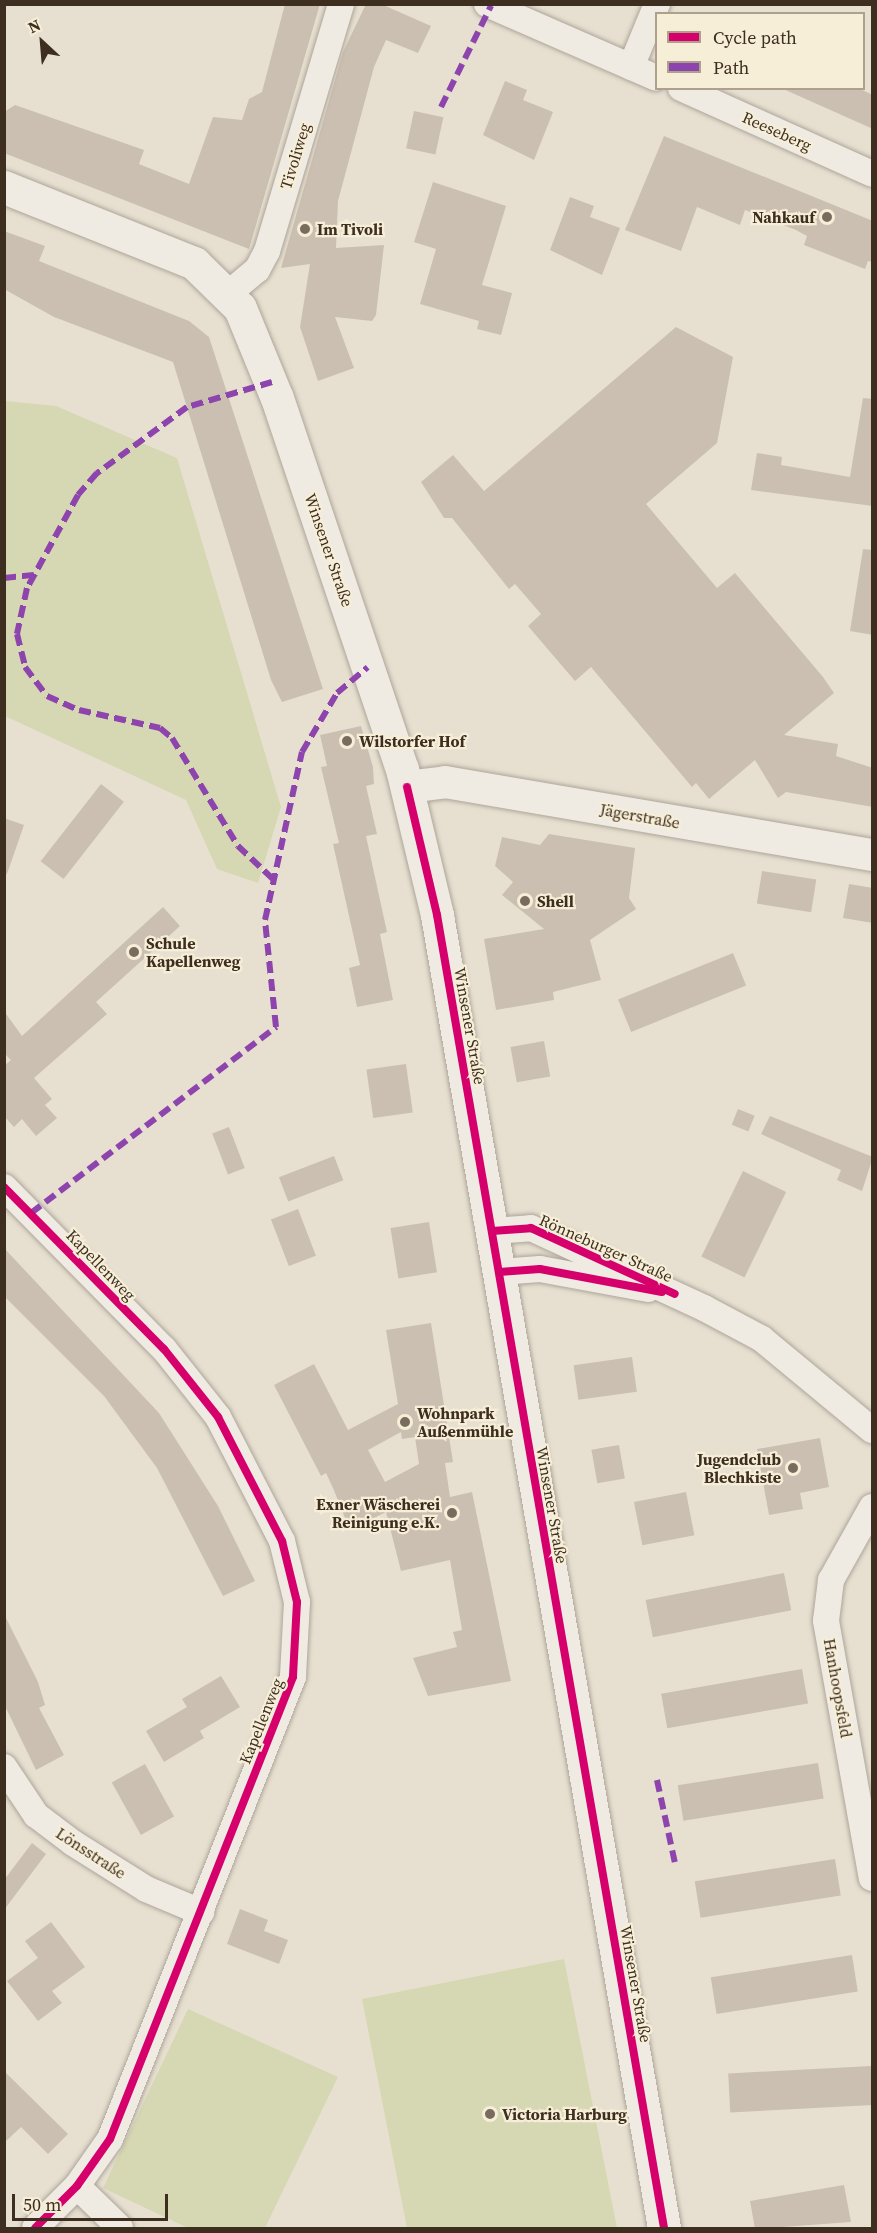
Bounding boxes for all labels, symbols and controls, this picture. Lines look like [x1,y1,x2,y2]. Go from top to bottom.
north arrow [12,12,72,72]
legend [655,12,865,90]
text: N [24,13,44,38]
text: Cycle path [713,25,797,50]
text: Path [713,55,749,80]
street label: Reeseberg [739,107,815,155]
street label: Tivoliweg [276,121,314,191]
place label: Nahkauf [752,207,815,227]
marker: Nahkauf [820,210,834,224]
place label: Im Tivoli [317,219,383,239]
marker: Im Tivoli [298,222,312,236]
street label: Winsener Straße [301,491,357,609]
place label: Wilstorfer Hof [359,731,465,751]
marker: Wilstorfer Hof [340,734,354,748]
street label: Jägerstraße [598,800,682,832]
place label: Shell [537,891,574,911]
marker: Shell [518,894,532,908]
place label: Schule Kapellenweg [146,933,240,971]
marker: Schule Kapellenweg [127,945,141,959]
street label: Winsener Straße [450,966,490,1086]
street label: Rönneburger Straße [536,1210,676,1286]
street label: Kapellenweg [63,1226,139,1304]
place label: Wohnpark Außenmühle [417,1403,513,1441]
marker: Wohnpark Außenmühle [398,1415,412,1429]
street label: Winsener Straße [532,1445,572,1565]
place label: Jugendclub Blechkiste [697,1449,781,1487]
marker: Jugendclub Blechkiste [786,1461,800,1475]
place label: Exner Wäscherei Reinigung e.K. [316,1494,440,1532]
marker: Exner Wäscherei Reinigung e.K. [445,1506,459,1520]
street label: Hanhoopsfeld [820,1637,856,1739]
street label: Kapellenweg [235,1675,287,1767]
street label: Lönsstraße [52,1823,130,1883]
street label: Winsener Straße [616,1924,656,2044]
place label: Victoria Harburg [502,2104,627,2124]
marker: Victoria Harburg [483,2107,497,2121]
scale bar [15,2182,171,2220]
text: 50 m [23,2192,61,2217]

